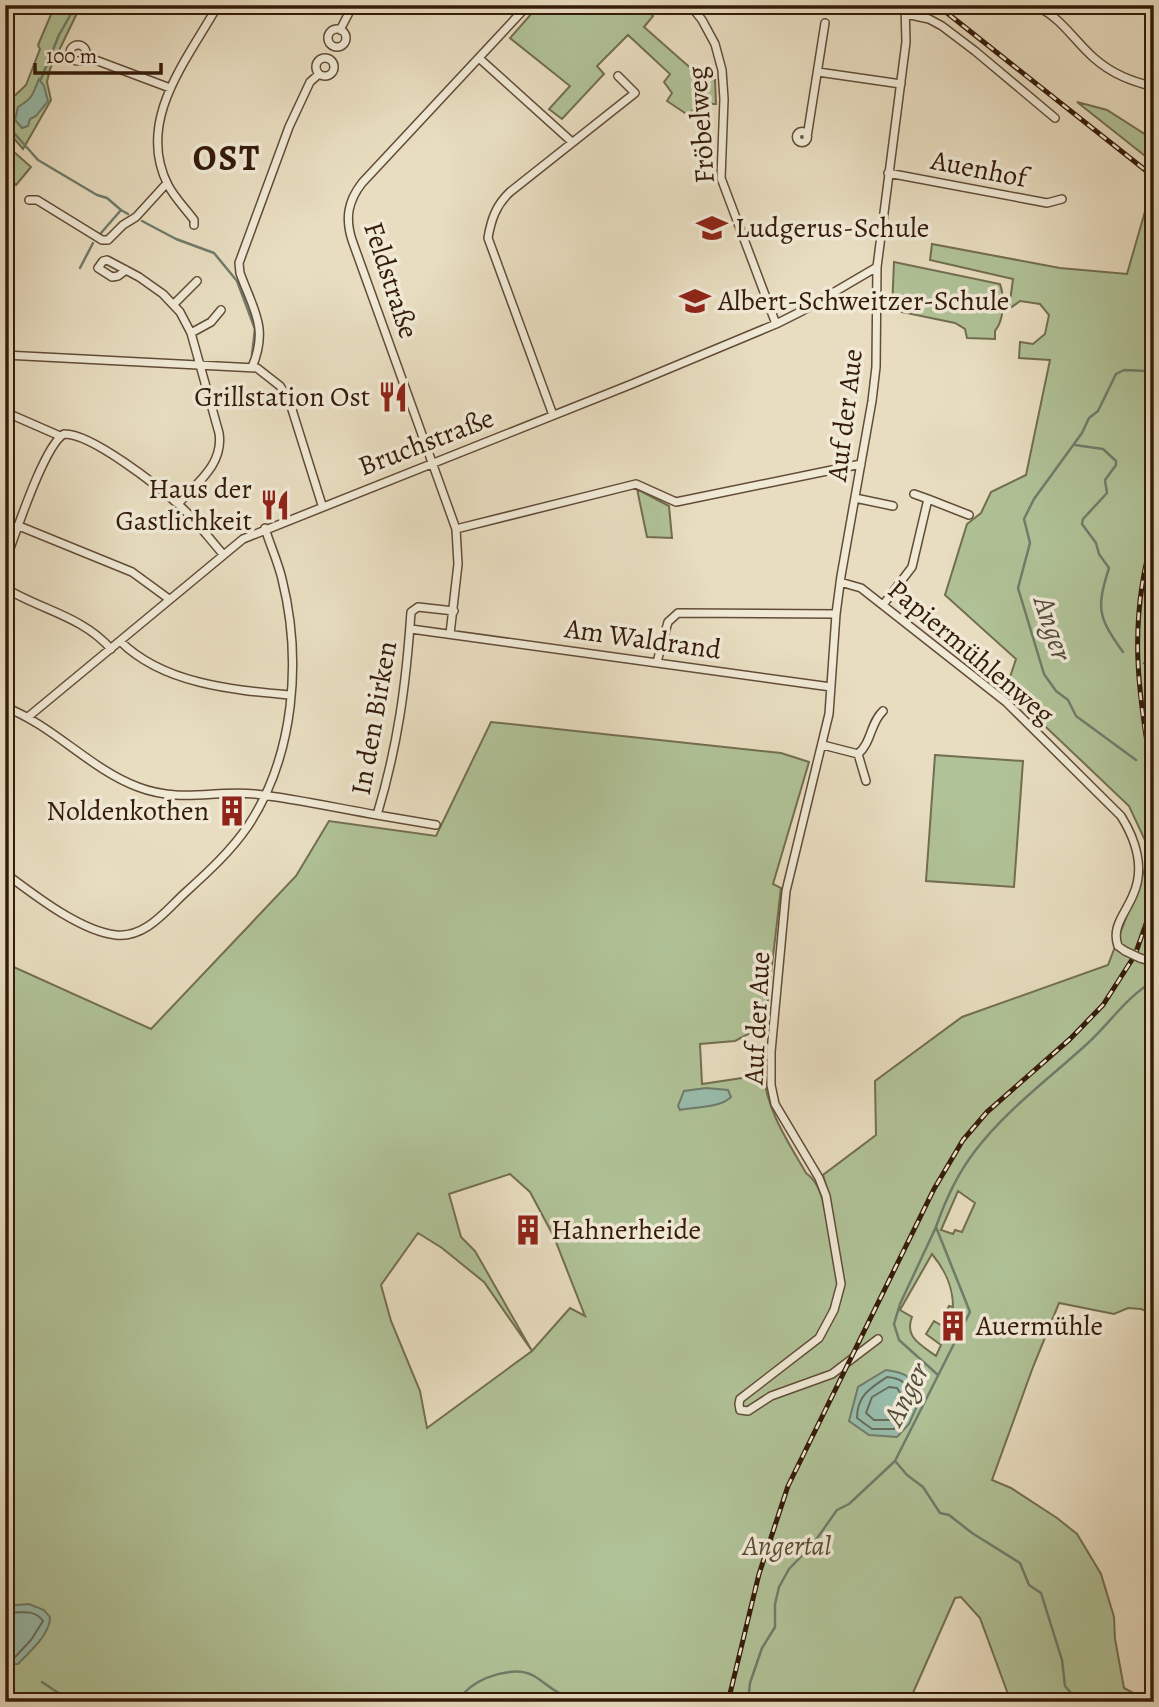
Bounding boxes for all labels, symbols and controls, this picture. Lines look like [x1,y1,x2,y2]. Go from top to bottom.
scale bar [35,32,161,76]
text: 100 m [46,42,97,70]
street label: Fröbelweg [678,65,724,185]
district label: OST [193,134,261,182]
street label: Auenhof [927,141,1034,198]
place label: Ludgerus-Schule [735,209,929,247]
school or university icon: Ludgerus-Schule [695,211,729,245]
street label: Feldstraße [354,217,428,343]
place label: Albert-Schweitzer-Schule [717,282,1009,320]
school or university icon: Albert-Schweitzer-Schule [678,284,712,318]
street label: Auf der Aue [818,347,872,484]
place label: Grillstation Ost [194,378,370,416]
restaurant icon: Grillstation Ost [376,380,410,414]
street label: Bruchstraße [353,399,499,485]
place label: Haus der Gastlichkeit [115,470,252,540]
restaurant icon: Haus der Gastlichkeit [258,488,292,522]
street label: Papiermühlenweg [879,571,1063,733]
water label: Anger [1023,589,1083,667]
street label: Am Waldrand [561,609,724,669]
street label: In den Birken [342,638,406,798]
place label: Noldenkothen [46,792,209,830]
building icon: Noldenkothen [215,794,249,828]
street label: Auf der Aue [734,951,779,1086]
place label: Hahnerheide [551,1211,701,1249]
building icon: Hahnerheide [511,1213,545,1247]
place label: Auermühle [975,1307,1103,1345]
building icon: Auermühle [936,1309,970,1343]
water label: Anger [872,1354,939,1434]
park label: Angertal [741,1527,831,1565]

